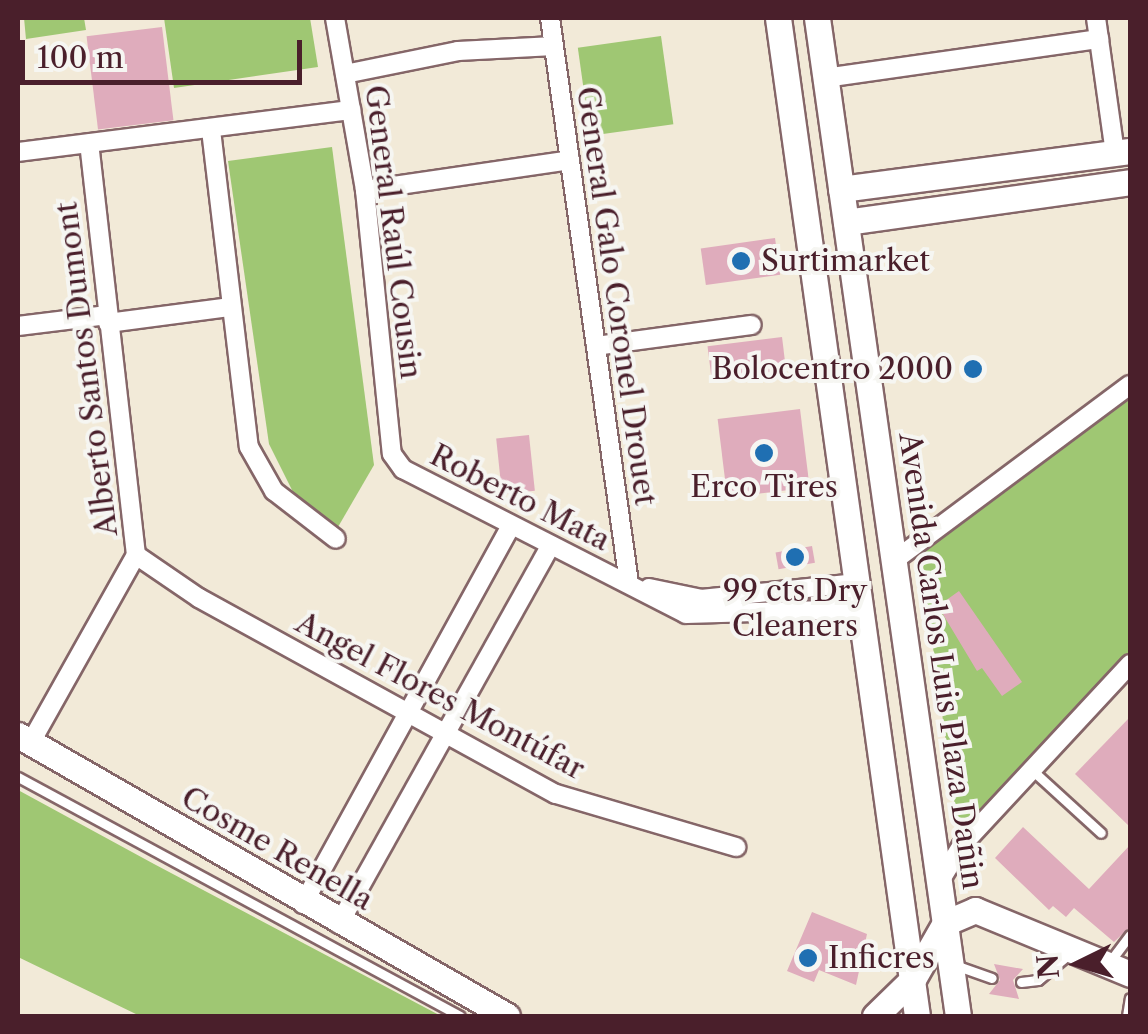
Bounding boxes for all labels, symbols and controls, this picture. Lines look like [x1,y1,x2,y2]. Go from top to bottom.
scale bar [25,20,308,82]
text: 100 m [37,39,124,76]
street label: General Raúl Cousin [357,83,429,381]
street label: General Galo Coronel Drouet [569,84,663,508]
street label: Alberto Santos Dumont [49,200,125,538]
place label: Surtimarket [761,243,930,279]
marker: Surtimarket [730,250,752,272]
place label: Bolocentro 2000 [711,351,953,387]
marker: Bolocentro 2000 [962,358,984,380]
street label: Avenida Carlos Luis Plaza Dañin [891,430,991,892]
street label: Roberto Mata [424,437,616,559]
marker: Erco Tires [753,442,775,464]
place label: Erco Tires [690,469,838,505]
marker: 99 cts Dry Cleaners [784,546,806,568]
place label: 99 cts Dry Cleaners [723,573,867,644]
street label: Angel Flores Montúfar [289,605,591,787]
street label: Cosme Renella [175,780,379,918]
north arrow [1028,914,1128,1014]
place label: Inficres [828,940,935,976]
marker: Inficres [797,947,819,969]
text: N [1030,953,1066,980]

